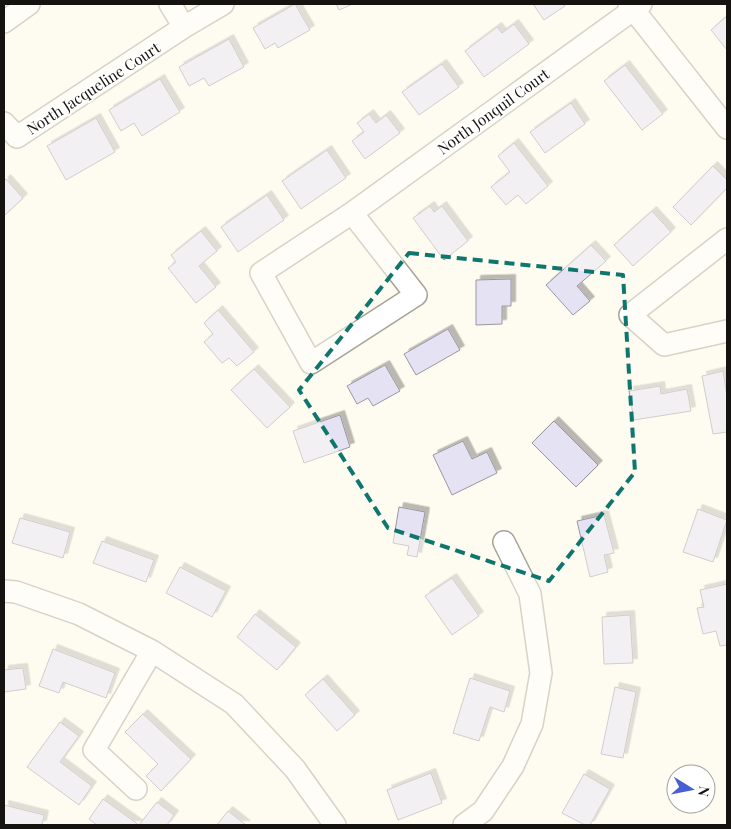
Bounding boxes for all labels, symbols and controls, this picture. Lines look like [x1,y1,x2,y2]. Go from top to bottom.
street label: North Jacqueline Court [22,37,164,139]
street label: North Jonquil Court [433,63,554,158]
north arrow [666,764,716,814]
text: N [694,785,715,798]

